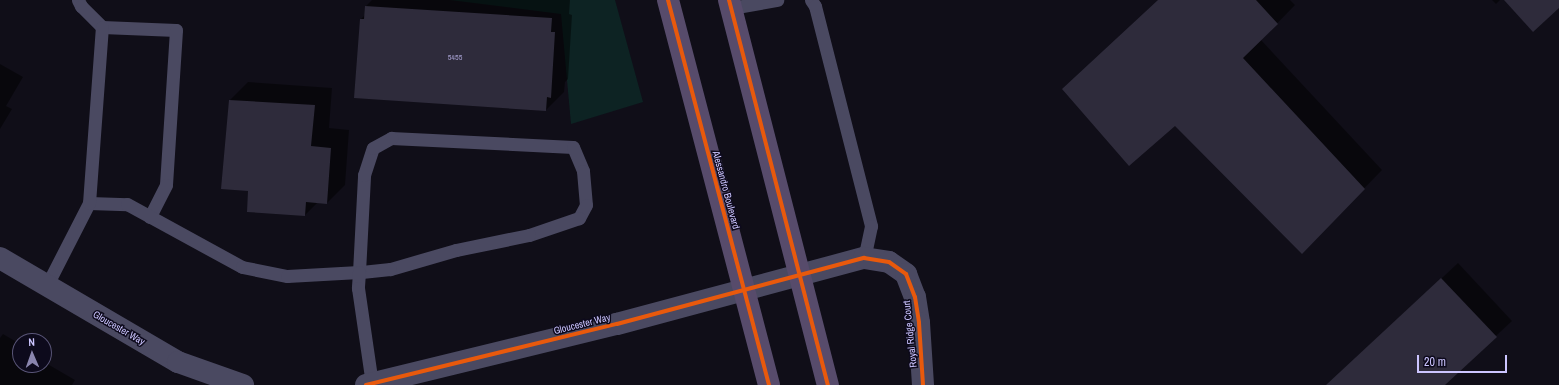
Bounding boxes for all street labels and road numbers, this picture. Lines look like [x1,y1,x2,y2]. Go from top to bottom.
street label: Alessandro Boulevard [710,150,742,230]
street label: Royal Ridge Court [901,300,919,368]
street label: Gloucester Way [91,308,147,348]
street label: Gloucester Way [552,311,612,337]

